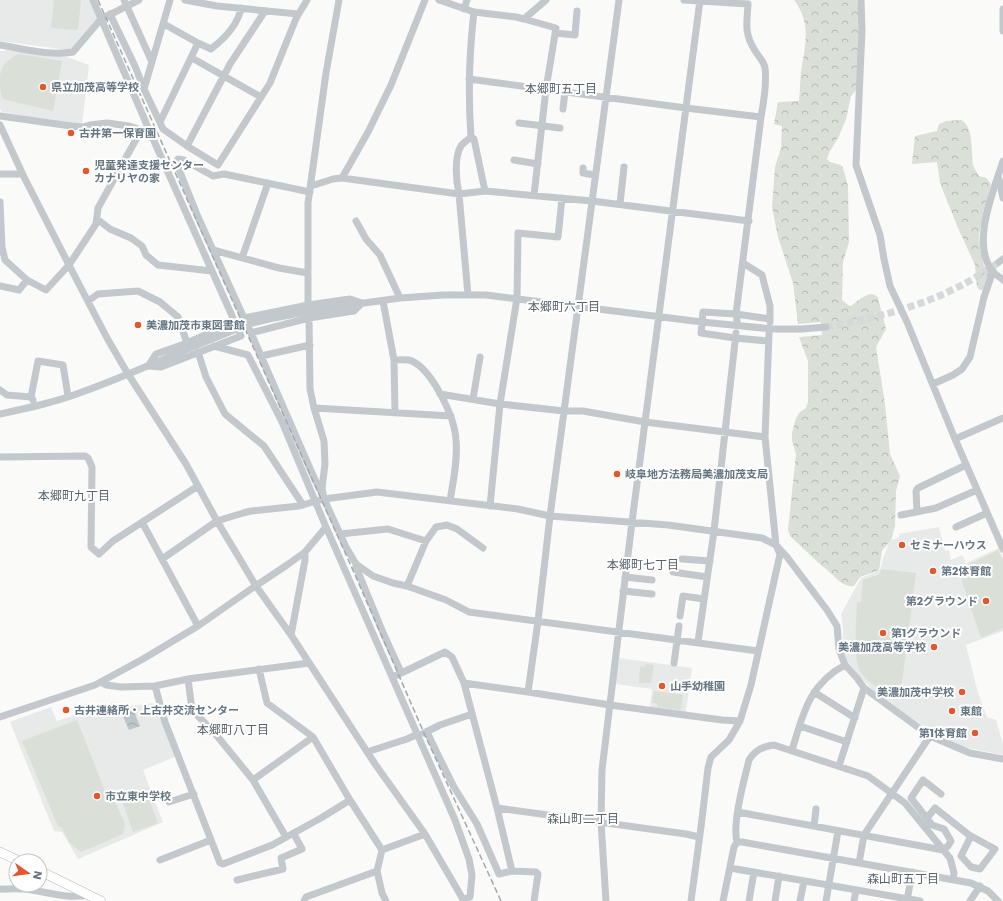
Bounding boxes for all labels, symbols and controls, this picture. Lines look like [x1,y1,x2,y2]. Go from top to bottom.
place label: 県立加茂高等学校 [51,79,139,95]
district label: 本郷町五丁目 [525,80,597,97]
marker: 県立加茂高等学校 [38,82,48,92]
place label: 古井第一保育園 [79,125,156,141]
marker: 古井第一保育園 [66,128,76,138]
place label: 児童発達支援センター カナリヤの家 [94,157,204,186]
marker: 児童発達支援センター カナリヤの家 [81,166,91,176]
district label: 本郷町六丁目 [528,298,600,315]
place label: 美濃加茂市東図書館 [146,317,245,333]
marker: 美濃加茂市東図書館 [133,320,143,330]
place label: 岐阜地方法務局美濃加茂支局 [625,466,768,482]
marker: 岐阜地方法務局美濃加茂支局 [612,469,622,479]
district label: 本郷町九丁目 [38,487,110,504]
place label: セミナーハウス [910,537,987,553]
marker: セミナーハウス [897,540,907,550]
district label: 本郷町七丁目 [607,556,679,573]
place label: 第2体育館 [941,563,991,579]
marker: 第2体育館 [928,566,938,576]
place label: 第2グラウンド [906,593,978,609]
marker: 第2グラウンド [981,596,991,606]
place label: 第1グラウンド [891,625,961,641]
marker: 第1グラウンド [878,628,888,638]
place label: 美濃加茂高等学校 [838,639,926,655]
marker: 美濃加茂高等学校 [929,642,939,652]
place label: 山手幼稚園 [670,678,725,694]
marker: 山手幼稚園 [657,681,667,691]
place label: 美濃加茂中学校 [877,684,954,700]
marker: 美濃加茂中学校 [957,687,967,697]
place label: 古井連絡所・上古井交流センター [74,702,239,718]
place label: 東館 [960,703,982,719]
marker: 古井連絡所・上古井交流センター [61,705,71,715]
marker: 東館 [947,706,957,716]
district label: 本郷町八丁目 [197,721,269,738]
place label: 第1体育館 [919,725,967,741]
marker: 第1体育館 [970,728,980,738]
place label: 市立東中学校 [105,788,171,804]
marker: 市立東中学校 [92,791,102,801]
district label: 森山町二丁目 [547,810,619,827]
north arrow [8,853,48,893]
text: N [29,869,46,881]
district label: 森山町五丁目 [867,870,939,887]

